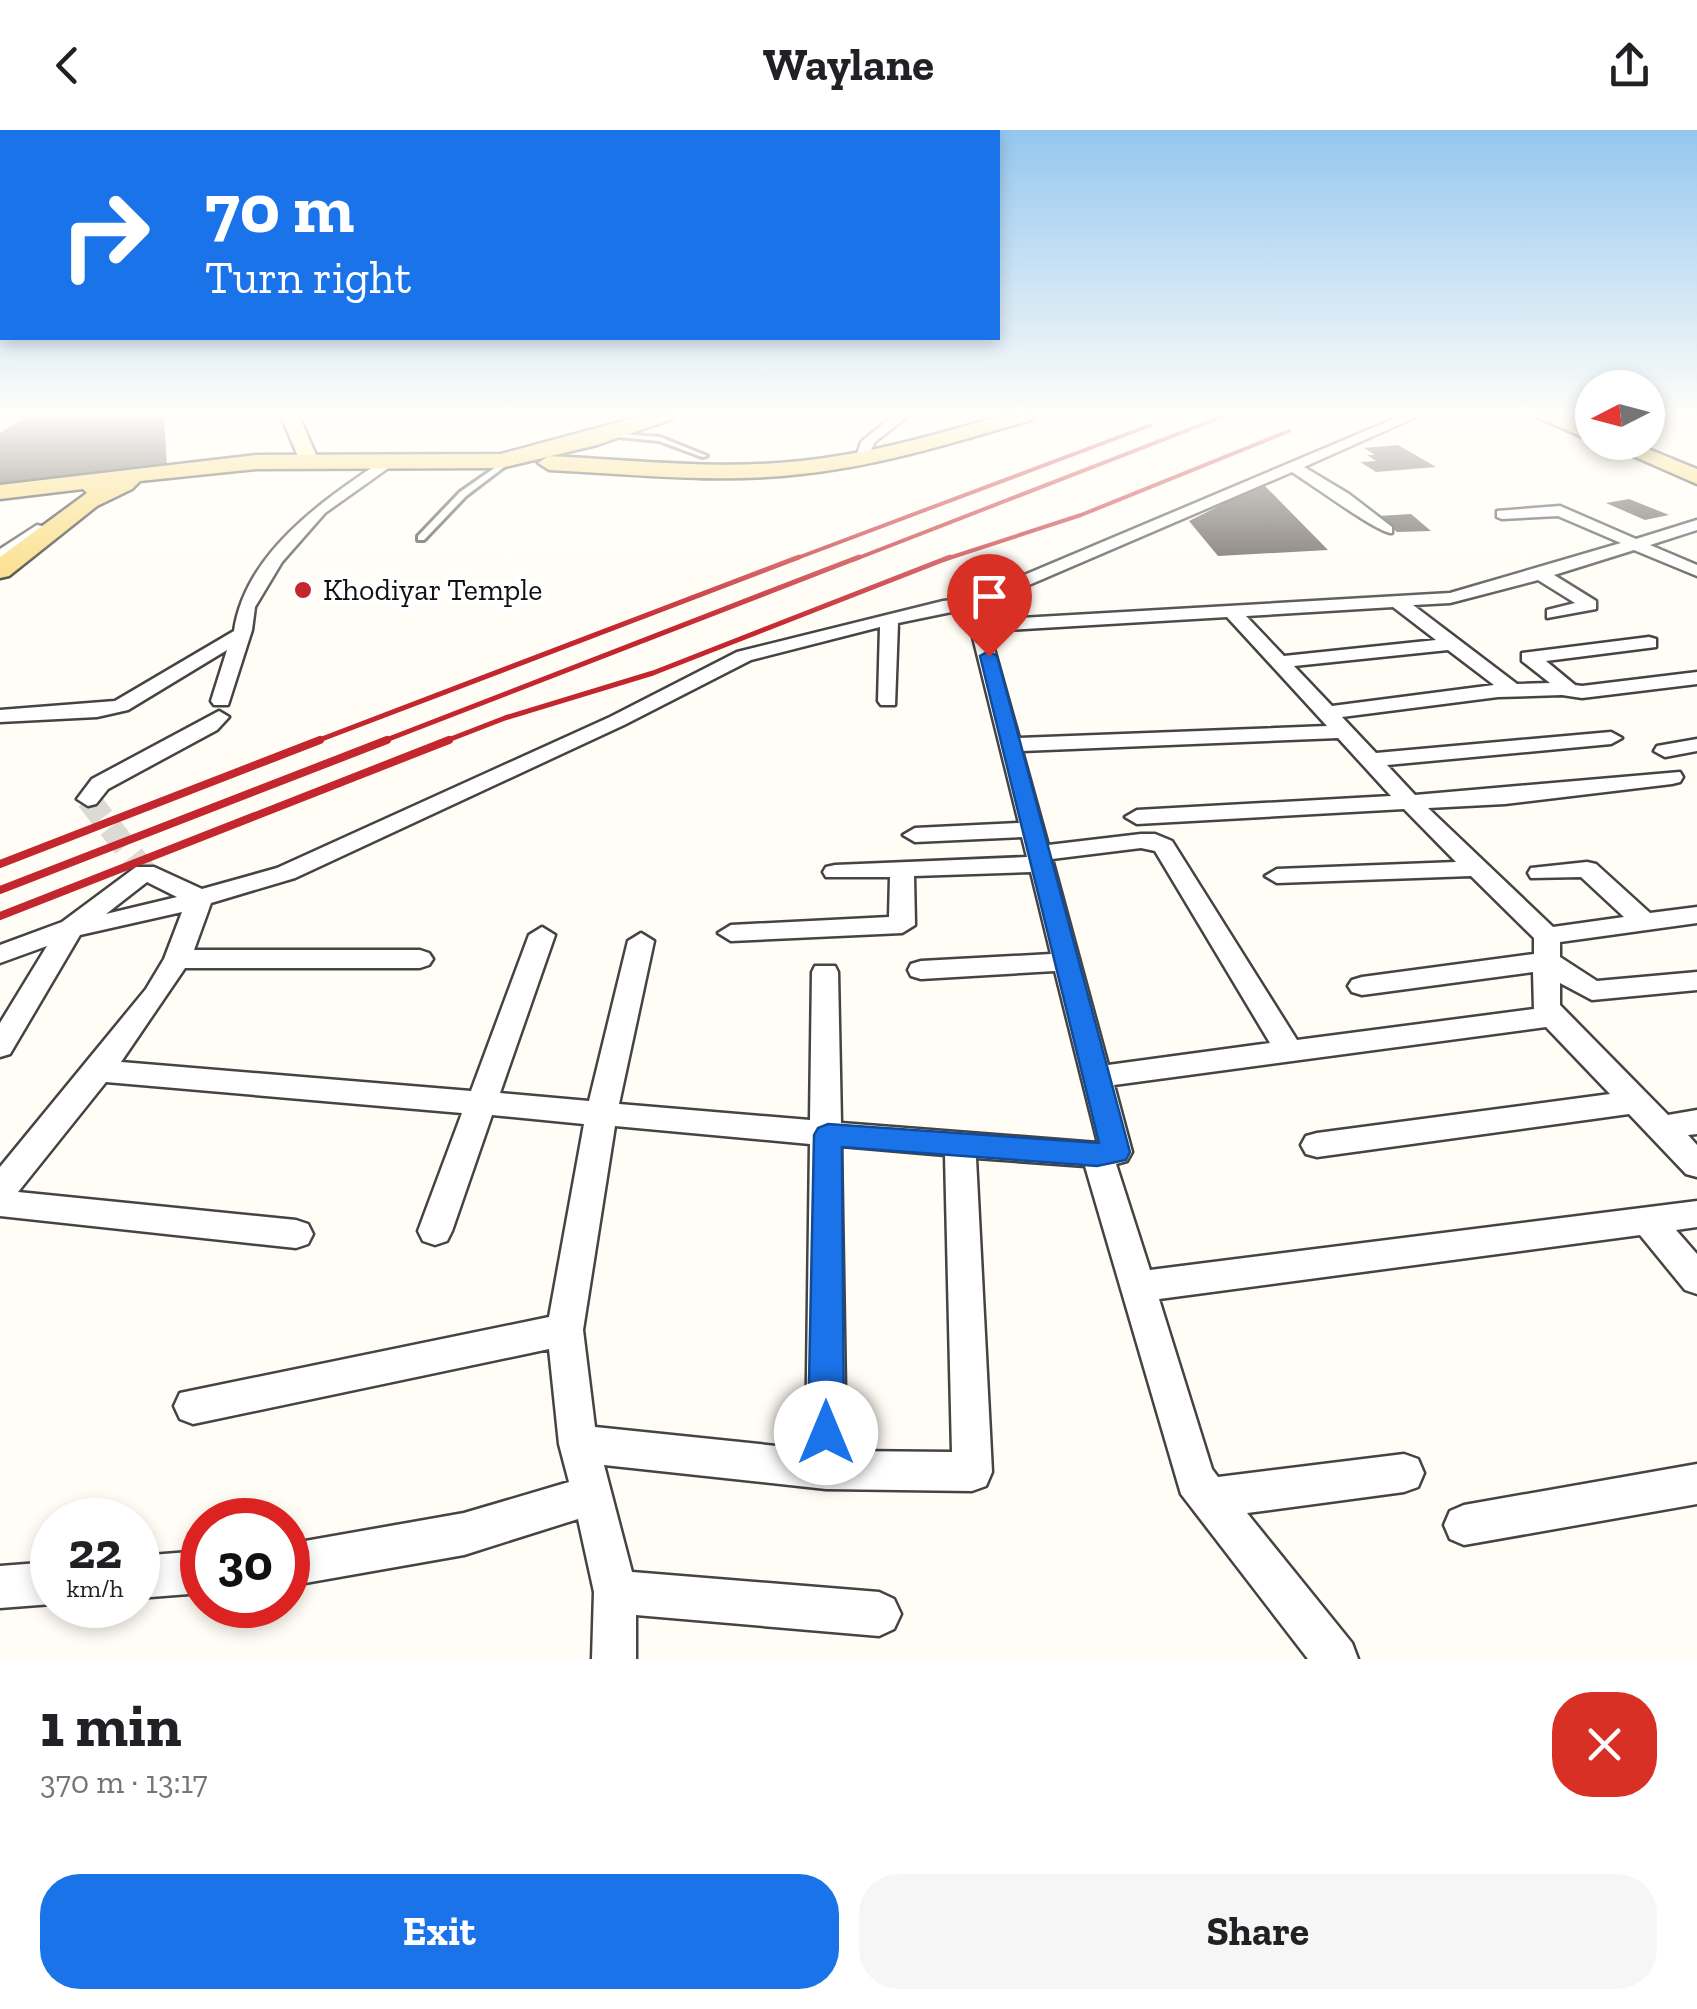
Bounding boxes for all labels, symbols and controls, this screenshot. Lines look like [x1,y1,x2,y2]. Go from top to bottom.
icon: back [40,38,95,93]
text: Waylane [763,38,934,92]
icon: share [1602,38,1657,93]
text: 70 m [205,166,354,250]
icon: right [40,170,170,300]
text: Turn right [205,251,411,305]
north arrow [1575,370,1665,460]
map controls [1575,370,1665,460]
pin [947,554,1032,657]
icon: arrive [962,569,1017,624]
place label: Khodiyar Temple [323,572,542,608]
marker: Khodiyar Temple [292,579,314,601]
position arrow [774,1381,878,1485]
speed limit sign: 30 [180,1498,310,1628]
text: 22 [68,1521,122,1581]
text: km/h [66,1573,124,1603]
text: 1 min [40,1689,182,1761]
button: close [1552,1692,1657,1797]
text: 370 m · 13:17 [40,1763,208,1801]
button: Exit [40,1874,839,1989]
button: Share [859,1874,1657,1989]

